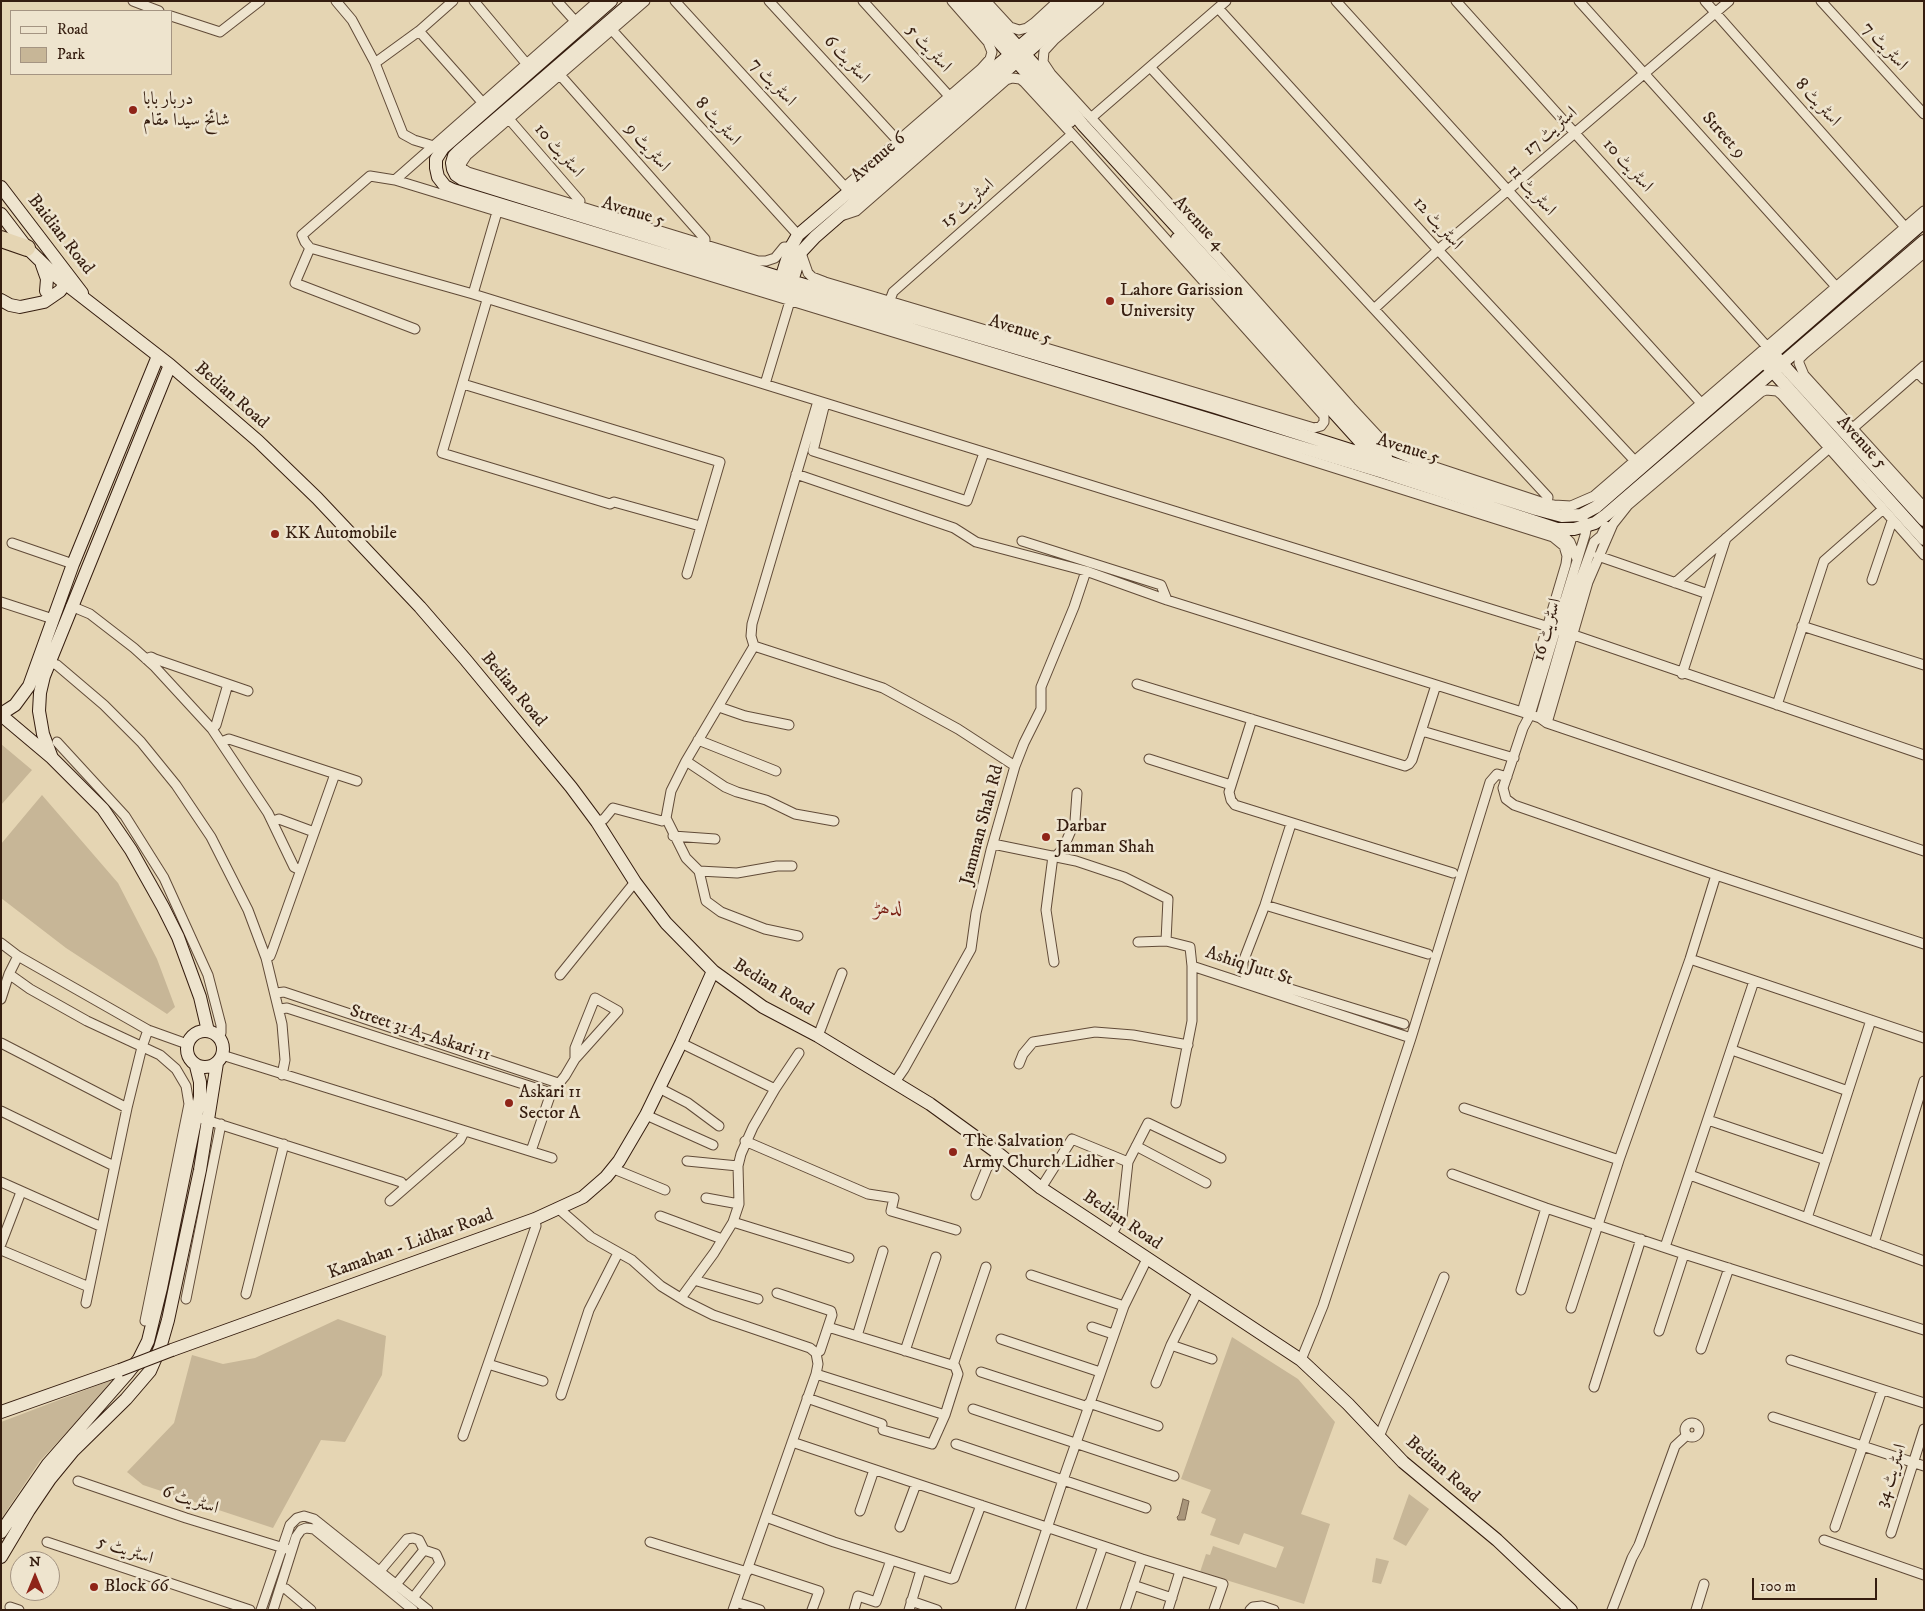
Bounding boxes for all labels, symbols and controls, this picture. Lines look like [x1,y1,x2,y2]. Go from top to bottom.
legend [10,10,172,75]
street label: اسٹریٹ 7 [1857,18,1911,76]
text: Road [57,20,88,39]
street label: اسٹریٹ 5 [901,20,955,78]
street label: اسٹریٹ 6 [818,31,874,89]
text: Park [57,45,85,64]
street label: اسٹریٹ 7 [744,54,800,112]
street label: اسٹریٹ 8 [1790,74,1844,132]
place label: دربار بابا شائخ سیدا مقام [143,89,230,132]
street label: اسٹریٹ 8 [690,93,744,151]
street label: اسٹریٹ 17 [1520,103,1582,161]
marker: دربار بابا شائخ سیدا مقام [127,104,139,116]
street label: Street 9 [1696,108,1750,164]
street label: اسٹریٹ 10 [529,119,587,183]
street label: اسٹریٹ 9 [620,119,674,177]
street label: Avenue 6 [847,128,911,188]
street label: اسٹریٹ 10 [1597,135,1657,197]
street label: اسٹریٹ 11 [1502,161,1560,221]
street label: اسٹریٹ 15 [937,175,999,233]
street label: Baidian Road [22,191,98,279]
street label: Avenue 4 [1168,192,1228,256]
street label: Avenue 5 [599,193,667,233]
street label: اسٹریٹ 12 [1408,193,1466,255]
place label: Lahore Garission University [1120,280,1243,322]
marker: Lahore Garission University [1104,295,1116,307]
street label: Avenue 5 [986,311,1054,351]
street label: Bedian Road [190,358,272,434]
street label: Avenue 5 [1831,412,1891,474]
street label: Avenue 5 [1374,430,1442,470]
place label: KK Automobile [285,523,397,545]
marker: KK Automobile [269,528,281,540]
street label: اسٹریٹ 16 [1529,596,1567,664]
street label: Bedian Road [476,648,550,732]
street label: Jamman Shah Rd [957,763,1009,887]
place label: Darbar Jamman Shah [1056,816,1154,859]
marker: Darbar Jamman Shah [1040,831,1052,843]
district label: لدھڑ [874,898,902,922]
street label: Ashiq Jutt St [1203,943,1295,991]
street label: Bedian Road [729,955,817,1021]
street label: Street 31 A, Askari 11 [347,1001,493,1067]
place label: Askari 11 Sector A [519,1082,581,1124]
marker: Askari 11 Sector A [503,1097,515,1109]
place label: The Salvation Army Church Lidher [963,1131,1115,1174]
marker: The Salvation Army Church Lidher [947,1146,959,1158]
street label: Bedian Road [1078,1187,1166,1255]
street label: Kamahan - Lidhar Road [325,1205,497,1285]
street label: Bedian Road [1401,1432,1483,1508]
street label: اسٹریٹ 34 [1872,1441,1912,1511]
street label: اسٹریٹ 6 [159,1482,221,1520]
street label: اسٹریٹ 5 [94,1531,156,1571]
north arrow [10,1551,60,1601]
text: N [29,1553,41,1571]
scale bar [1755,1568,1880,1600]
place label: Block 66 [104,1576,169,1598]
text: 100 m [1760,1577,1796,1596]
marker: Block 66 [88,1581,100,1593]

